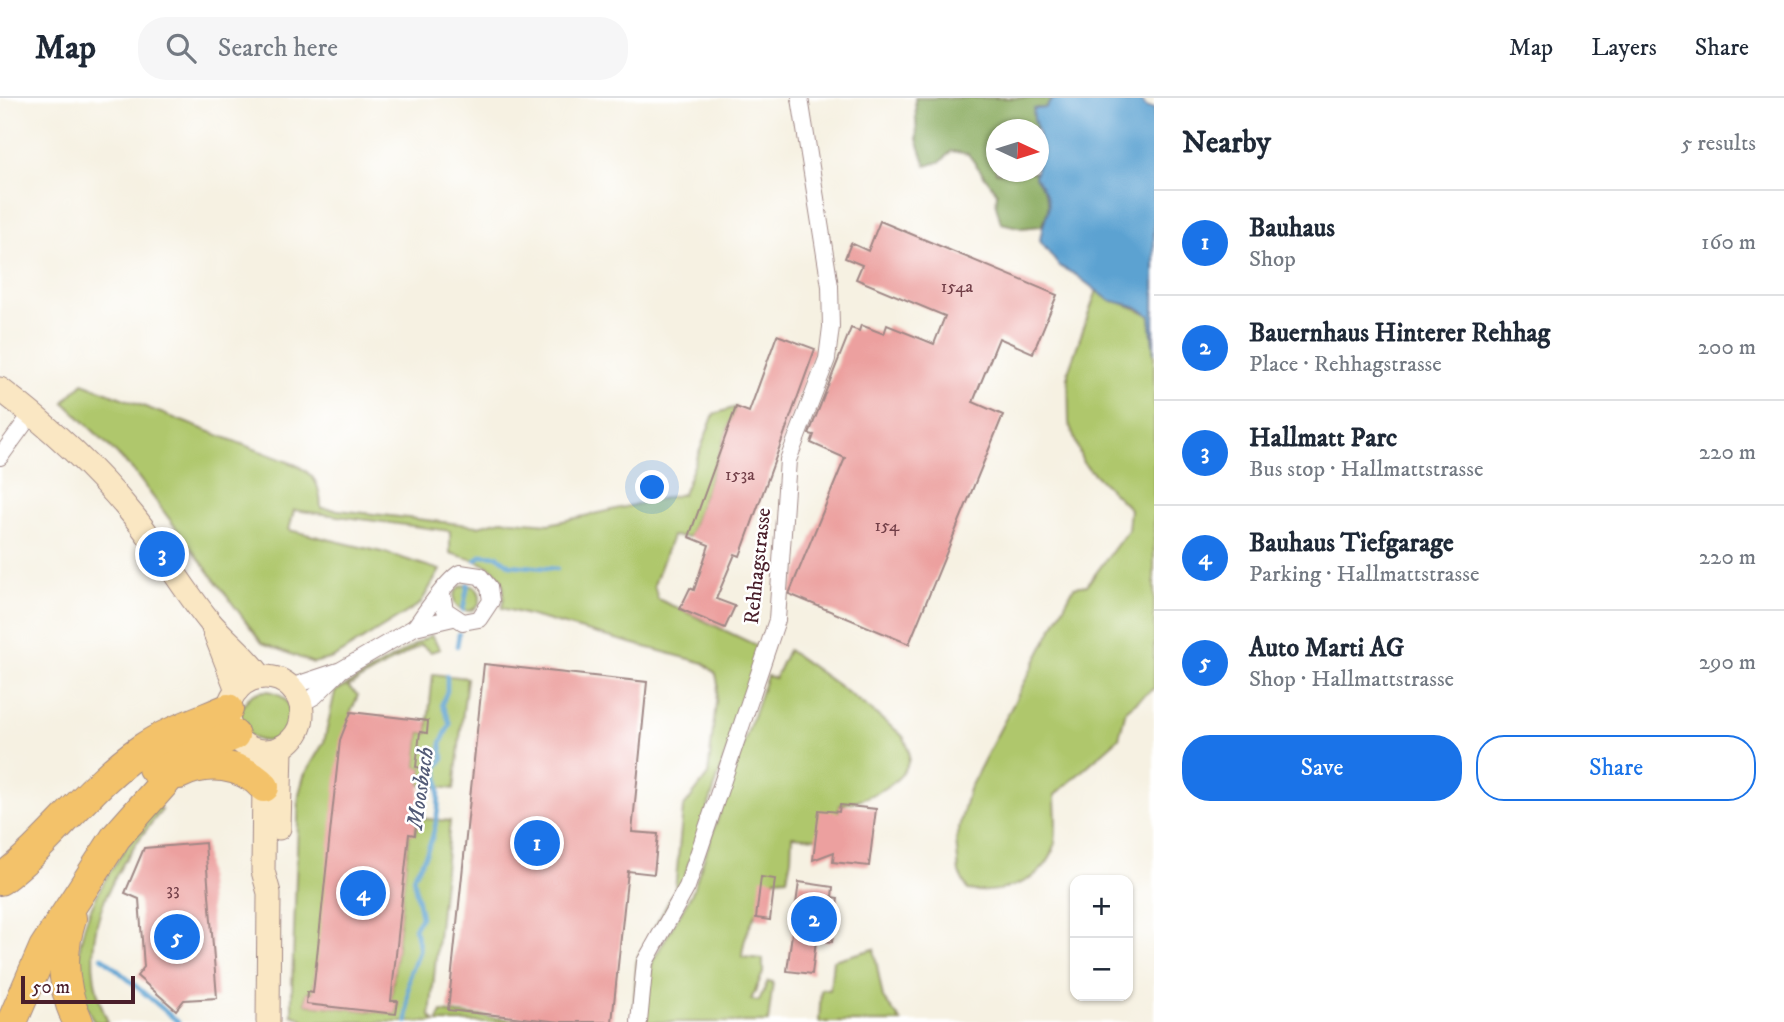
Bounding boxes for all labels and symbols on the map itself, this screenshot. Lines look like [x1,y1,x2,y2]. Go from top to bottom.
north arrow [986,119,1049,182]
house number: 154a [941,276,974,298]
house number: 153a [725,464,755,486]
your location [635,470,669,504]
street label: Rehhagstrasse [739,506,777,626]
house number: 154 [875,515,900,537]
pin: 3 [139,528,185,580]
water label: Moosbach [401,745,441,833]
pin: 1 [514,817,560,869]
pin: 4 [340,867,386,919]
house number: 33 [166,879,180,901]
pin: 2 [791,893,837,945]
pin: 5 [154,911,200,963]
scale bar [21,973,135,1005]

